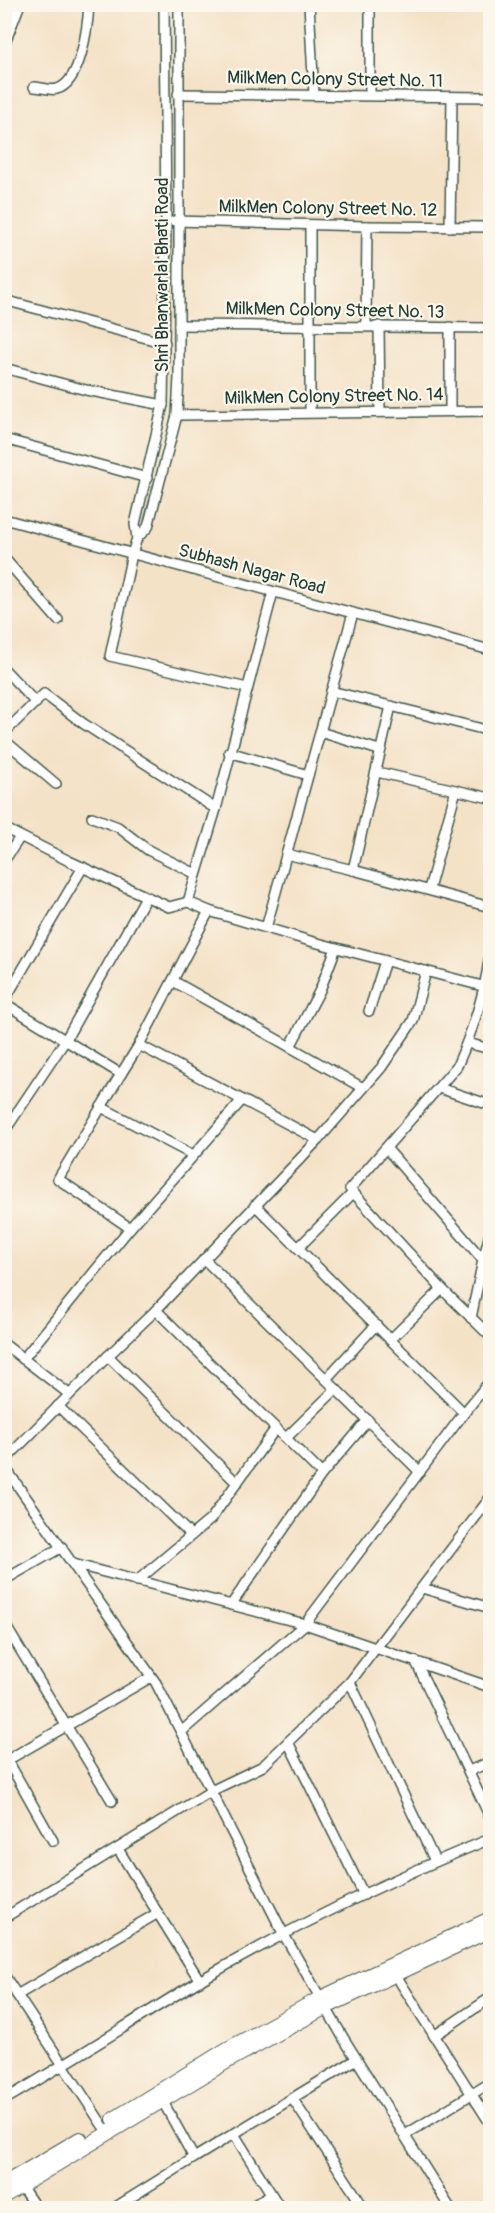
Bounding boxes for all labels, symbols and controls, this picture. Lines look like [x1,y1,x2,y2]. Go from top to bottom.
street label: MilkMen Colony Street No. 11 [227,66,443,93]
street label: Shri Bhanwarlal Bhati Road [151,177,174,373]
street label: MilkMen Colony Street No. 12 [218,195,438,222]
street label: MilkMen Colony Street No. 13 [225,297,445,324]
street label: MilkMen Colony Street No. 14 [224,383,444,410]
street label: Subhash Nagar Road [176,539,328,600]

